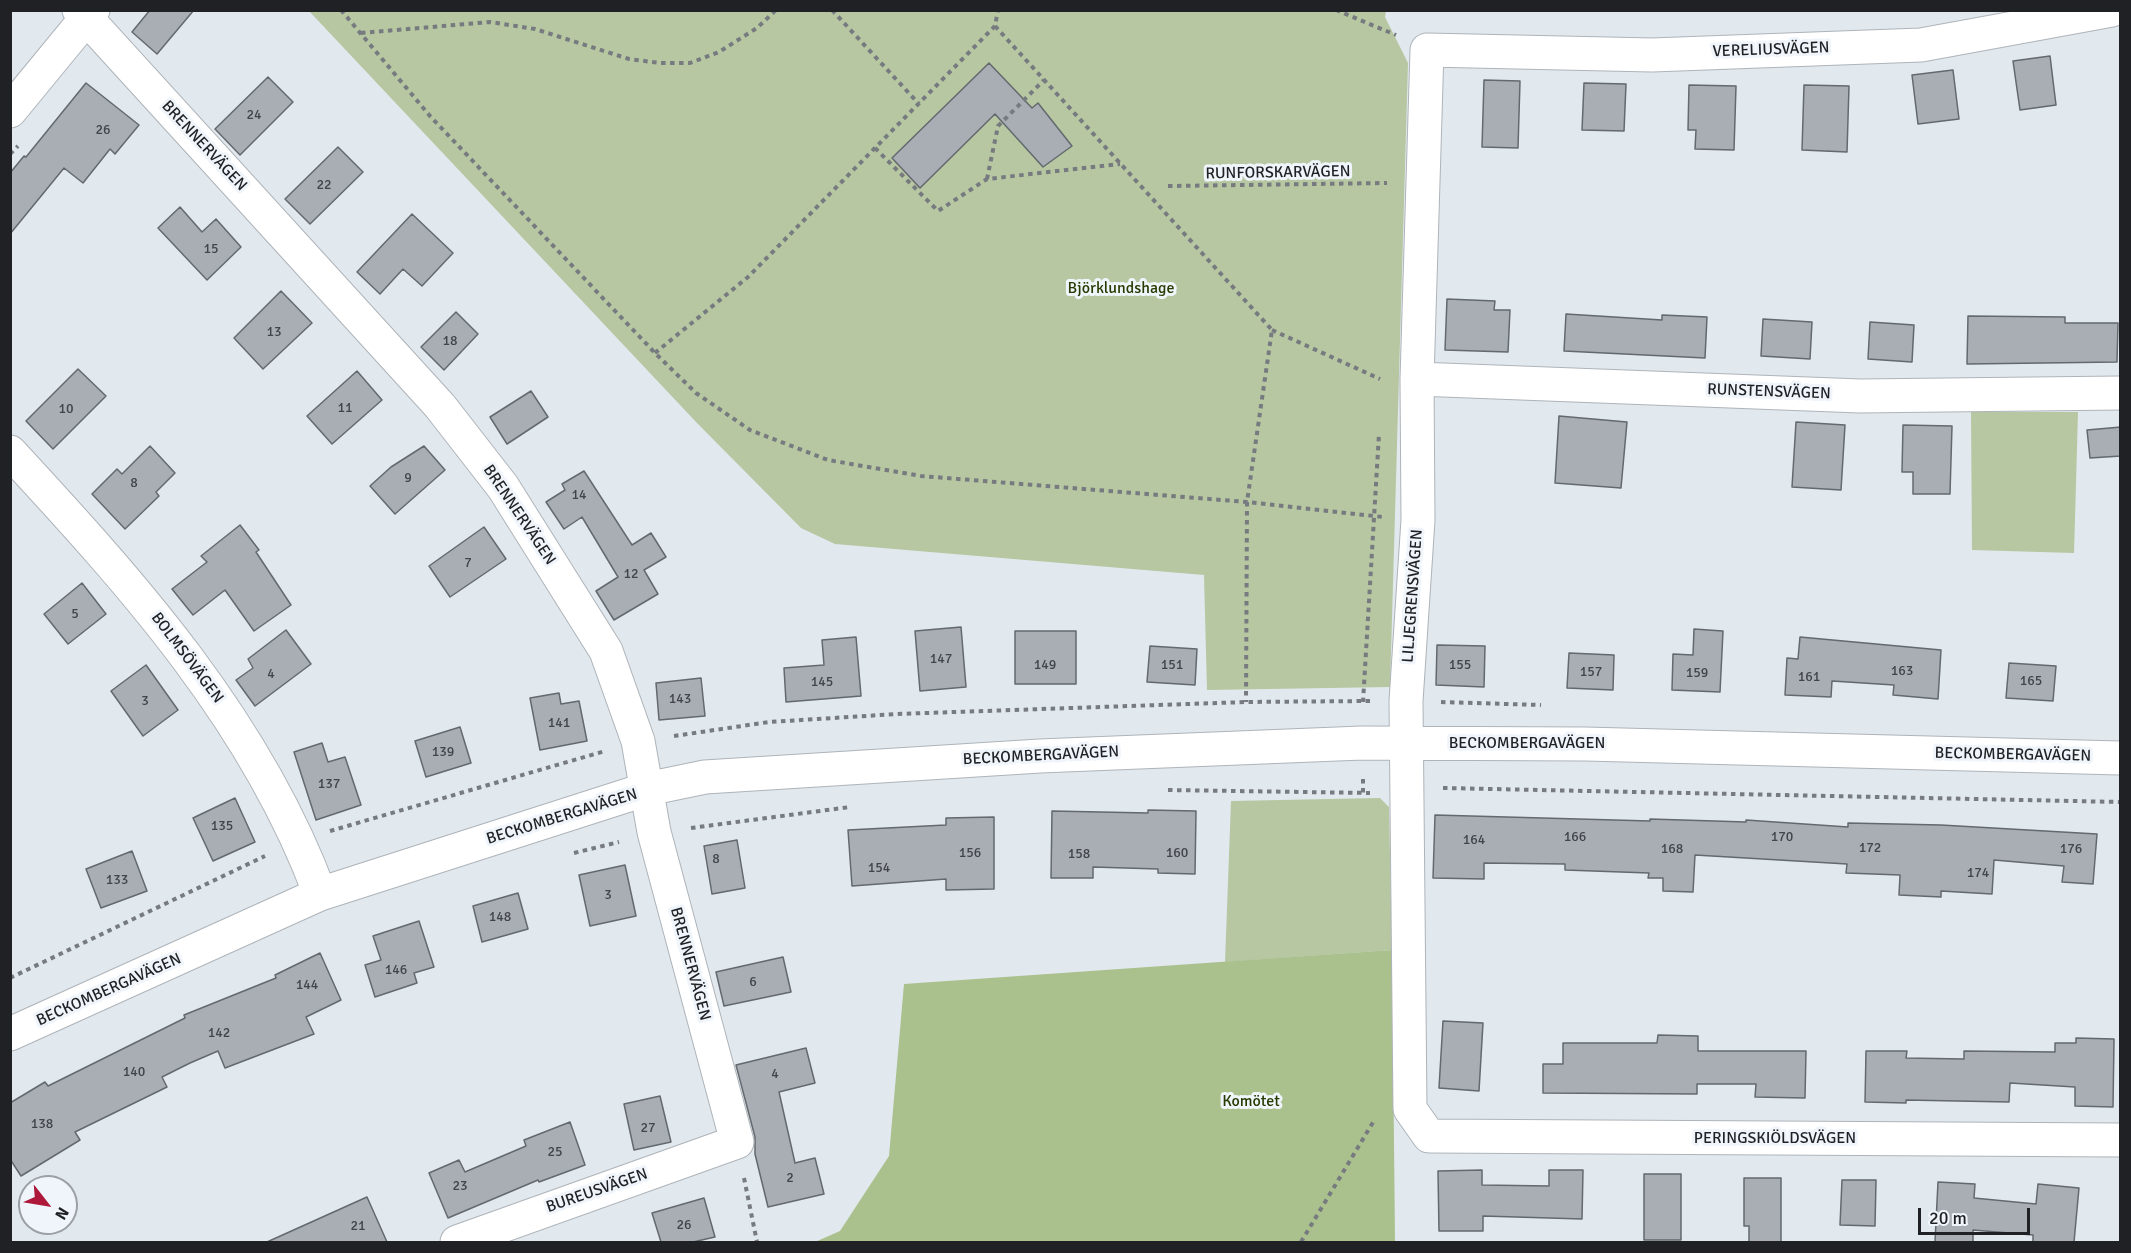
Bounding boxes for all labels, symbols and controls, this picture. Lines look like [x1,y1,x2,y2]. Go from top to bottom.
street label: VERELIUSVÄGEN [1712,38,1830,62]
street label: BRENNERVÄGEN [157,97,251,195]
house number: 24 [246,107,262,123]
house number: 26 [95,122,111,138]
street label: RUNFORSKARVÄGEN [1205,162,1351,184]
house number: 22 [316,177,332,193]
house number: 15 [203,241,219,257]
park label: Björklundshage [1068,279,1174,299]
house number: 13 [266,324,282,340]
house number: 18 [442,333,458,349]
street label: RUNSTENSVÄGEN [1707,380,1831,404]
house number: 11 [337,400,353,416]
house number: 10 [58,401,74,417]
street label: BRENNERVÄGEN [478,461,560,569]
house number: 9 [404,470,412,486]
house number: 8 [130,475,138,491]
house number: 14 [571,487,587,503]
street label: LILJEGRENSVÄGEN [1399,529,1427,663]
house number: 7 [464,555,472,571]
house number: 12 [623,566,639,582]
house number: 5 [71,606,79,622]
street label: BOLMSÖVÄGEN [147,609,227,707]
house number: 147 [930,651,952,667]
house number: 149 [1034,657,1056,673]
house number: 151 [1161,657,1183,673]
house number: 155 [1449,657,1471,673]
house number: 163 [1891,663,1913,679]
house number: 157 [1580,664,1602,680]
house number: 159 [1686,665,1708,681]
house number: 4 [267,666,275,682]
house number: 161 [1798,669,1820,685]
house number: 165 [2020,673,2042,689]
house number: 145 [811,674,833,690]
house number: 143 [669,691,691,707]
house number: 3 [141,693,149,709]
house number: 141 [548,715,570,731]
street label: BECKOMBERGAVÄGEN [1449,734,1605,754]
street label: BECKOMBERGAVÄGEN [962,742,1120,770]
house number: 139 [432,744,454,760]
street label: BECKOMBERGAVÄGEN [1935,744,2091,766]
house number: 137 [318,776,340,792]
street label: BECKOMBERGAVÄGEN [484,785,640,849]
house number: 135 [211,818,233,834]
house number: 166 [1564,829,1586,845]
house number: 170 [1771,829,1793,845]
house number: 164 [1463,832,1485,848]
house number: 172 [1859,840,1881,856]
house number: 168 [1661,841,1683,857]
house number: 176 [2060,841,2082,857]
house number: 156 [959,845,981,861]
house number: 160 [1166,845,1188,861]
house number: 158 [1068,846,1090,862]
house number: 8 [712,851,720,867]
house number: 154 [868,860,890,876]
house number: 174 [1967,865,1989,881]
house number: 133 [106,872,128,888]
house number: 3 [604,887,612,903]
street label: BRENNERVÄGEN [666,905,714,1023]
house number: 148 [489,909,511,925]
street label: BECKOMBERGAVÄGEN [34,949,184,1031]
house number: 146 [385,962,407,978]
house number: 6 [749,974,757,990]
house number: 144 [296,977,318,993]
house number: 142 [208,1025,230,1041]
house number: 140 [123,1064,145,1080]
house number: 4 [771,1066,779,1082]
park label: Komötet [1222,1092,1280,1112]
house number: 138 [31,1116,53,1132]
house number: 27 [640,1120,656,1136]
street label: PERINGSKIÖLDSVÄGEN [1694,1129,1856,1149]
house number: 25 [547,1144,563,1160]
street label: BUREUSVÄGEN [544,1165,650,1217]
house number: 2 [786,1170,794,1186]
north arrow [18,1175,78,1235]
house number: 23 [452,1178,468,1194]
scale bar [1921,1196,2034,1234]
text: N [50,1203,73,1223]
text: 20 m [1929,1207,1967,1229]
house number: 26 [676,1217,692,1233]
house number: 21 [350,1218,366,1234]

